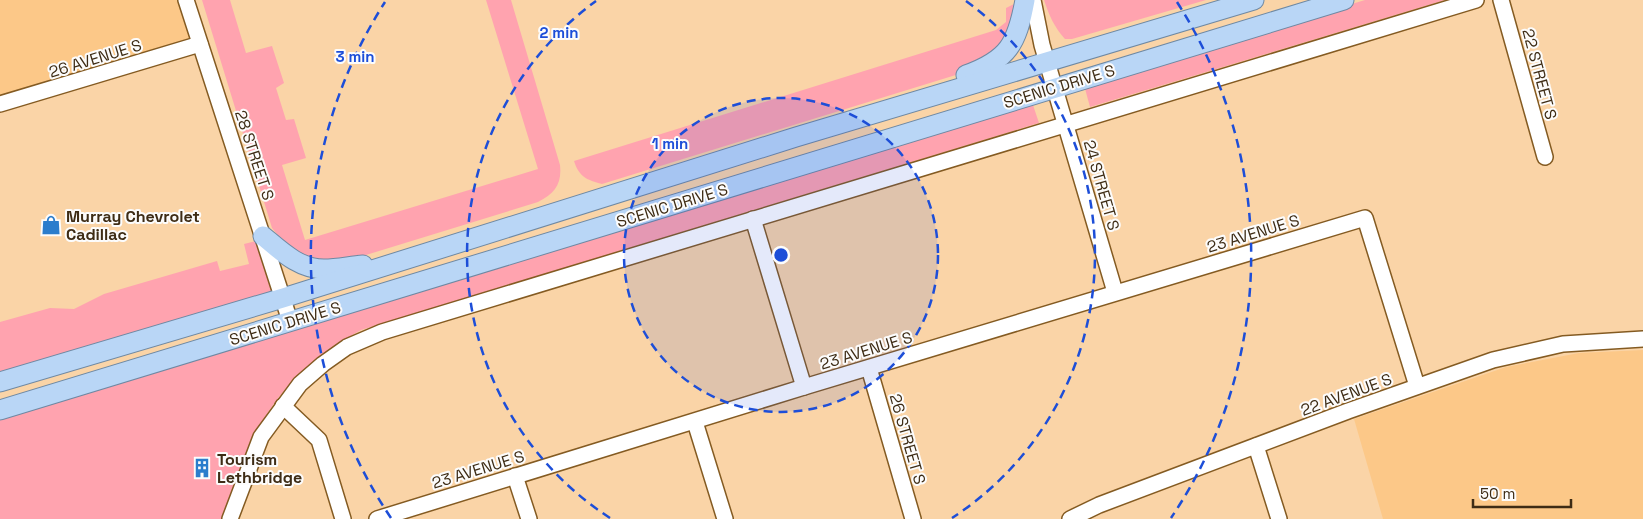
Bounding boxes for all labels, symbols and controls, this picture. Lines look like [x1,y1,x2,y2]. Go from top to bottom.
text: 2 min [540,23,578,42]
street label: 22 STREET S [1517,26,1562,122]
street label: 26 AVENUE S [46,34,144,83]
text: 3 min [336,47,374,66]
street label: SCENIC DRIVE S [1001,60,1118,113]
street label: 28 STREET S [230,107,279,203]
text: 1 min [652,134,688,153]
street label: 24 STREET S [1079,138,1124,233]
street label: SCENIC DRIVE S [614,179,731,232]
place label: Murray Chevrolet Cadillac [66,206,200,245]
street label: 23 AVENUE S [1204,209,1302,257]
shop icon: Murray Chevrolet Cadillac [40,214,62,236]
centre of rings [772,246,790,264]
street label: SCENIC DRIVE S [227,297,344,350]
street label: 23 AVENUE S [817,326,915,374]
street label: 22 AVENUE S [1298,368,1395,421]
street label: 26 STREET S [885,391,931,487]
street label: 23 AVENUE S [429,445,527,493]
place label: Tourism Lethbridge [217,449,302,488]
building icon: Tourism Lethbridge [191,457,213,479]
scale bar [1473,476,1570,508]
text: 50 m [1480,484,1515,503]

